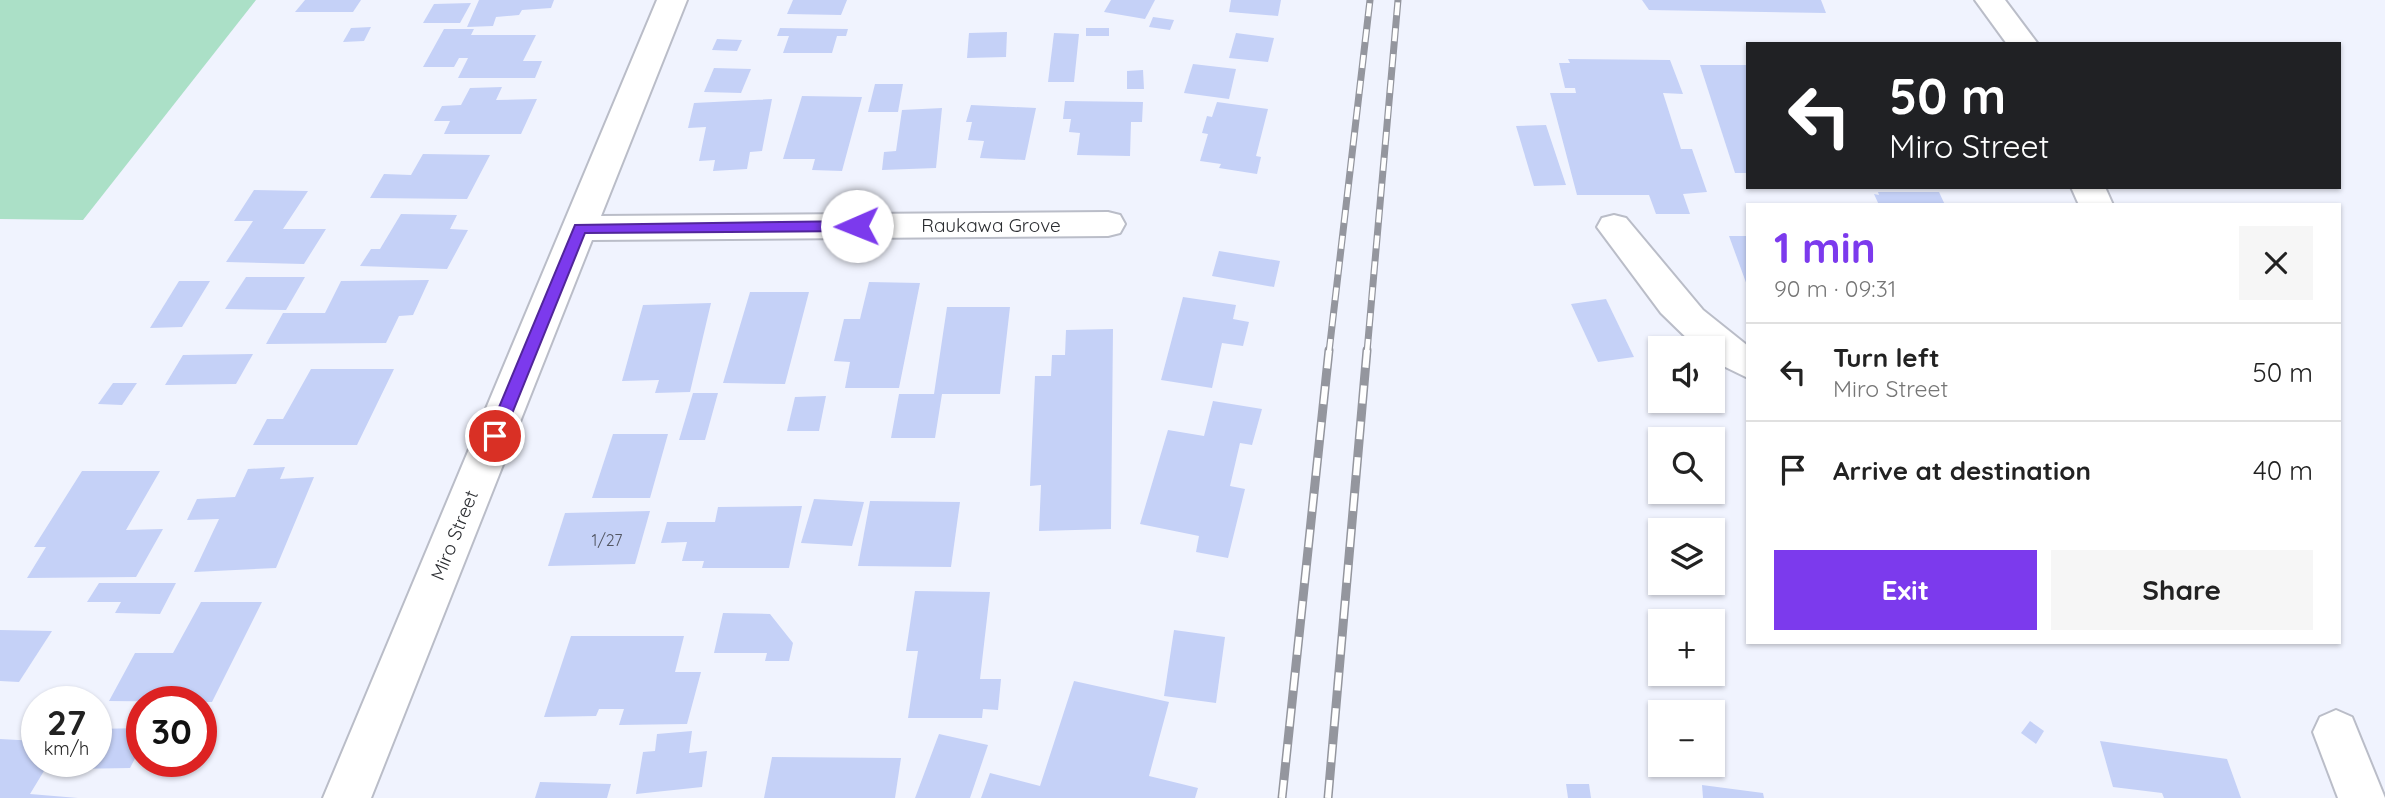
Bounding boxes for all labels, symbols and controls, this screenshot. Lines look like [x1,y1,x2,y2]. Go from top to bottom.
text: 50 m [1889,65,2006,126]
icon: left [1774,70,1865,161]
text: Miro Street [1889,126,2049,166]
position arrow [820,189,894,263]
street label: Raukawa Grove [921,213,1061,237]
text: 1 min [1774,221,1876,274]
button: close [2239,226,2313,300]
text: 90 m · 09:31 [1774,274,1896,303]
map controls [1648,336,1725,777]
button: sound [1648,336,1725,413]
text: Turn left [1833,341,1940,374]
icon: left [1774,353,1812,391]
text: 50 m [2253,356,2313,389]
text: Miro Street [1833,374,1948,403]
pin [465,406,525,466]
icon: arrive [476,417,514,455]
button: search [1648,427,1725,504]
icon: arrive [1774,451,1812,489]
text: Arrive at destination [1833,454,2091,487]
text: 40 m [2253,454,2313,487]
street label: Miro Street [425,486,483,584]
button: layers [1648,518,1725,595]
house number: 1/27 [591,530,623,550]
button: Exit [1774,550,2037,630]
button: Share [2051,550,2313,630]
button: + [1648,609,1725,686]
speed limit sign: 30 [126,686,217,777]
text: 27 [47,700,86,744]
button: − [1648,700,1725,777]
text: km/h [44,737,89,760]

